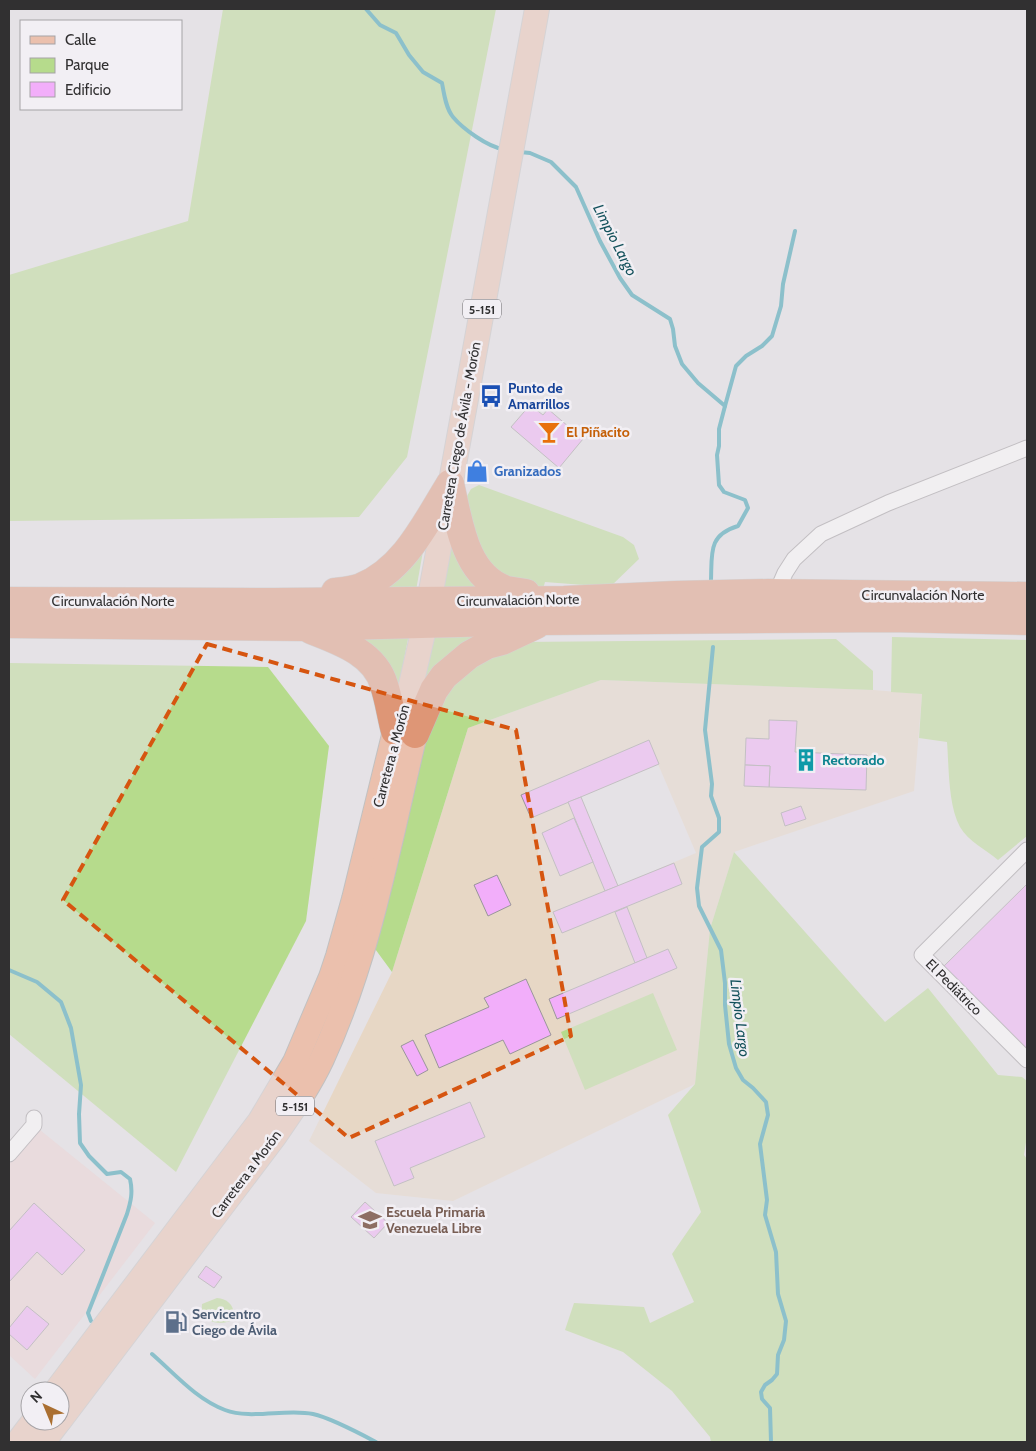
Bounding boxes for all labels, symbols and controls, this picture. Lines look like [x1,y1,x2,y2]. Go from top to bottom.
legend [20,20,182,110]
text: Calle [65,31,96,49]
text: Parque [65,56,109,74]
text: Edificio [65,81,111,99]
water label: Limpio Largo [589,201,641,279]
road number: 5-151 [463,300,501,318]
street label: Carretera Ciego de Ávila - Morón [434,340,484,532]
place label: Punto de Amarrillos [508,379,570,413]
bus stop icon: Punto de Amarrillos [478,383,504,409]
bar icon: El Piñacito [536,419,562,445]
place label: El Piñacito [566,423,630,441]
shop icon: Granizados [464,458,490,484]
place label: Granizados [494,462,561,480]
street label: Circunvalación Norte [862,586,984,604]
street label: Circunvalación Norte [456,590,580,610]
street label: Circunvalación Norte [52,592,174,610]
street label: Carretera a Morón [369,702,413,809]
building icon: Rectorado [793,747,819,773]
place label: Rectorado [822,751,884,769]
street label: El Pediátrico [922,955,986,1019]
water label: Limpio Largo [726,978,754,1058]
road number: 5-151 [276,1096,314,1116]
street label: Carretera a Morón [207,1126,285,1222]
place label: Escuela Primaria Venezuela Libre [386,1203,485,1237]
school or university icon: Escuela Primaria Venezuela Libre [357,1207,383,1233]
place label: Servicentro Ciego de Ávila [192,1305,277,1339]
fuel station icon: Servicentro Ciego de Ávila [163,1309,189,1335]
north arrow [20,1381,70,1431]
text: N [26,1387,46,1407]

